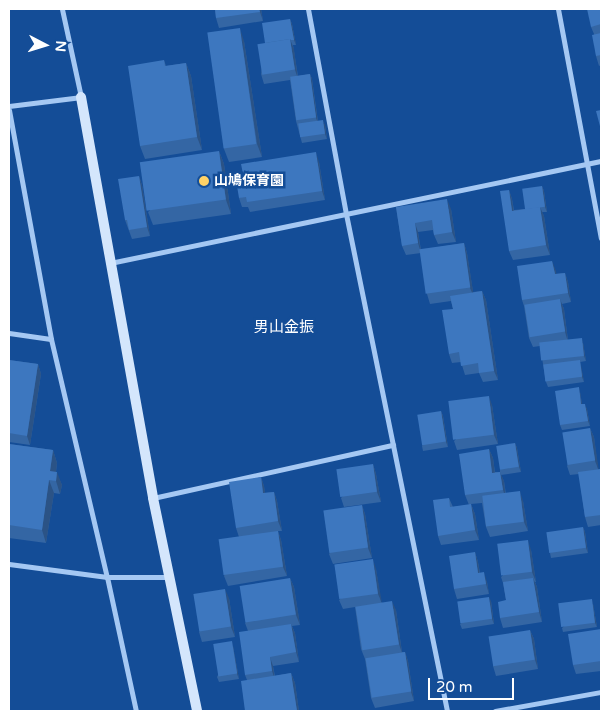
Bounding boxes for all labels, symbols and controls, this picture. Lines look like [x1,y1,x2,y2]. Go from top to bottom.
north arrow [20,20,70,70]
text: N [51,40,69,53]
place label: 山鳩保育園 [214,173,284,189]
marker: 山鳩保育園 [198,175,210,187]
district label: 男山金振 [254,319,314,337]
scale bar [430,668,516,700]
text: 20 m [436,678,473,696]

